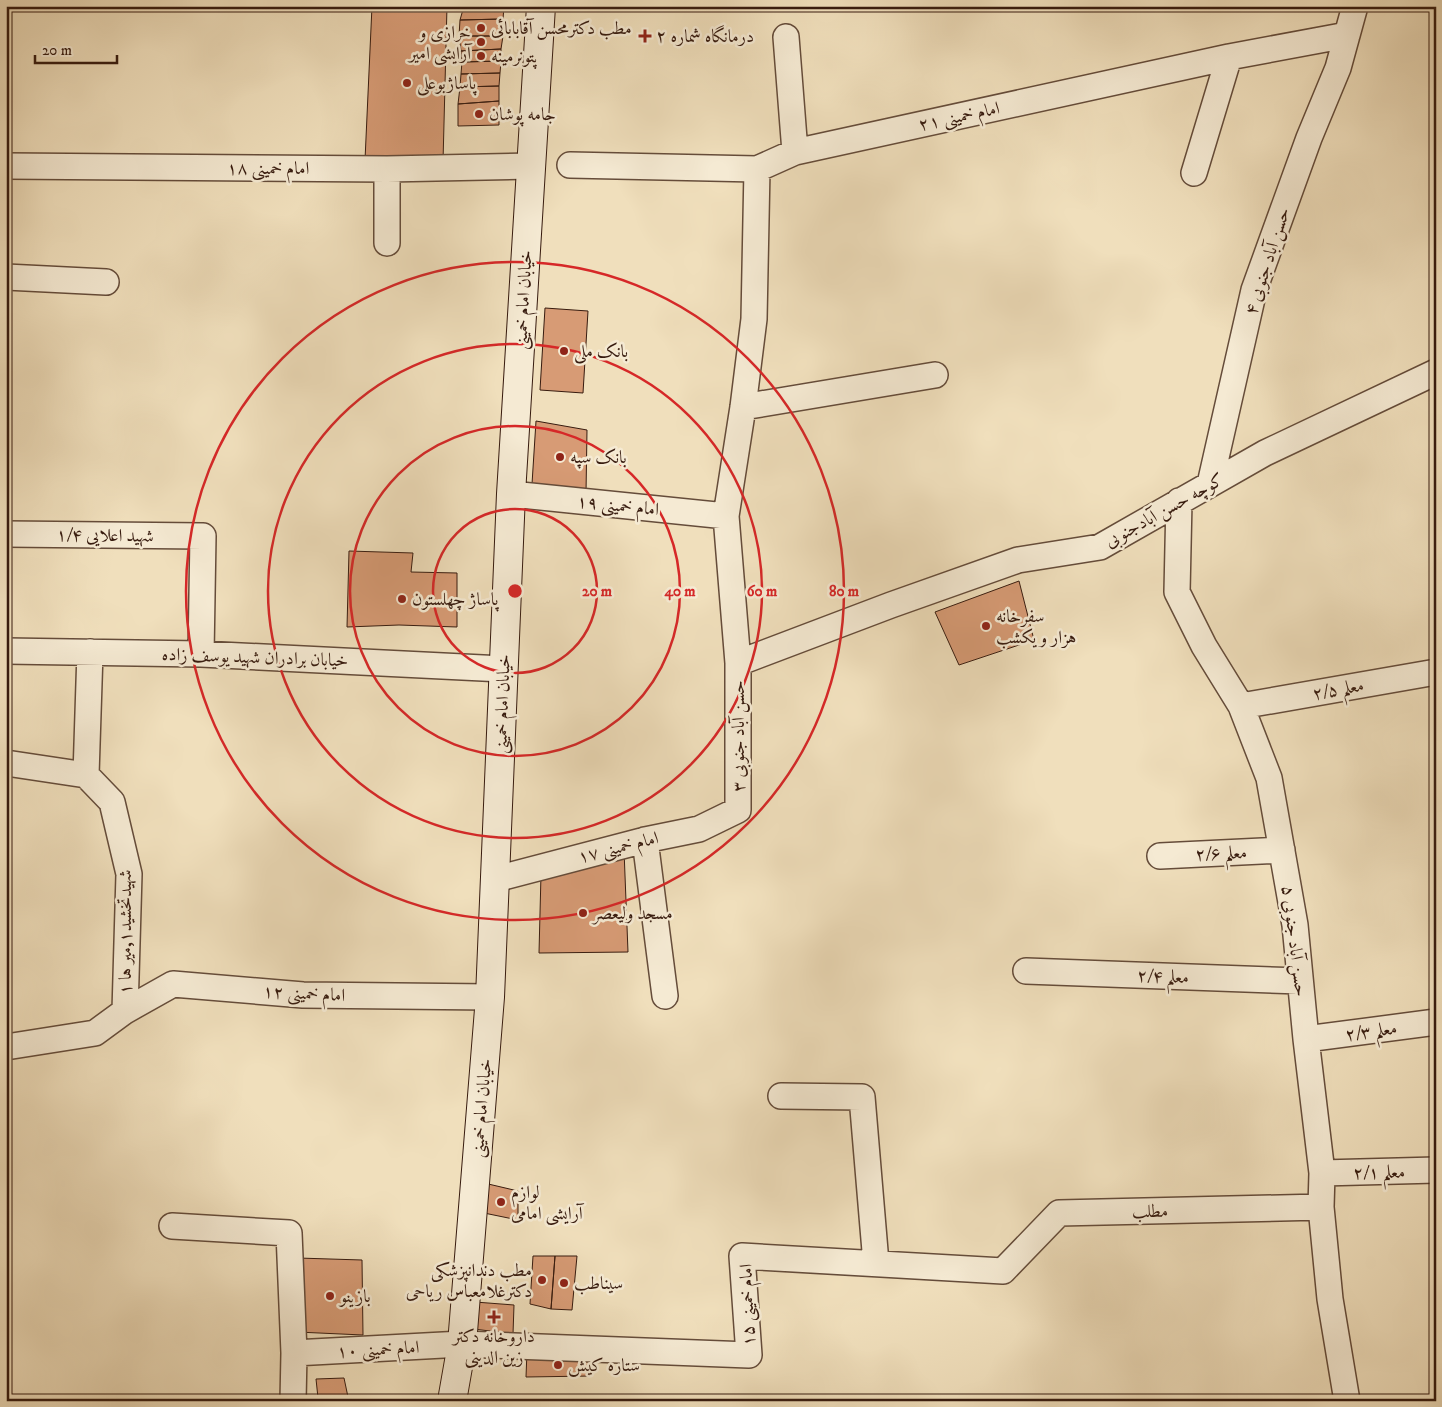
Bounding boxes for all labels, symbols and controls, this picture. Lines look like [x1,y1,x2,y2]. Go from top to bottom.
place label: مطب دکترمحسن آقابابائی [491,18,632,40]
place label: خرازی و آرایشی امیر [407,22,473,66]
marker: مطب دکترمحسن آقابابائی [475,22,487,34]
place label: درمانگاه شماره ۲ [656,24,754,48]
marker: درمانگاه شماره ۲ [638,29,652,43]
scale bar [35,32,118,64]
marker: خرازی و آرایشی امیر [475,36,487,48]
text: 20 m [42,41,72,60]
place label: پتونرمینه [491,46,538,70]
marker: پتونرمینه [475,50,487,62]
place label: پاساژبوعلی [417,73,478,96]
marker: پاساژبوعلی [401,77,413,89]
street label: امام خمینی ۲۱ [917,98,1003,140]
place label: جامه پوشان [489,104,556,127]
marker: جامه پوشان [473,108,485,120]
street label: امام خمینی ۱۸ [227,158,309,184]
street label: حسن آباد جنوبی ۴ [1240,205,1297,318]
street label: خیابان امام خمینی [510,250,542,351]
place label: بانک ملی [574,341,628,364]
marker: بانک ملی [558,345,570,357]
place label: بانک سپه [570,447,627,469]
marker: بانک سپه [554,451,566,463]
street label: کوچه حسن آبادجنوبی [1101,469,1229,554]
street label: امام خمینی ۱۹ [575,491,660,525]
street label: شهید اعلایی ۱/۴ [56,524,154,548]
centre of rings [506,582,524,600]
text: 20 m [582,582,613,601]
text: 40 m [663,582,696,601]
text: 60 m [747,582,778,601]
text: 80 m [829,582,860,601]
place label: پاساژ چهلستون [412,589,500,612]
marker: پاساژ چهلستون [396,593,408,605]
place label: سفرخانه هزار و یکشب [996,606,1076,649]
marker: سفرخانه هزار و یکشب [980,620,992,632]
street label: خیابان برادران شهید یوسف زاده [161,644,349,672]
street label: خیابان امام خمینی [490,654,520,754]
street label: معلم ۲/۵ [1311,675,1367,711]
street label: حسن آباد جنوبی ۳ [728,680,751,792]
street label: امام خمینی ۱۷ [576,827,662,873]
street label: معلم ۲/۶ [1195,842,1248,872]
street label: شهیدتخشید۱,میر ها ۱ [115,870,137,994]
street label: حسن آباد جنوبی ۵ [1275,884,1312,998]
place label: مسجد ولیعصر [591,903,673,925]
marker: مسجد ولیعصر [577,907,589,919]
street label: معلم ۲/۴ [1136,965,1189,995]
street label: امام خمینی ۱۲ [262,981,346,1011]
street label: معلم ۲/۳ [1344,1017,1399,1052]
street label: خیابان امام خمینی [467,1057,501,1159]
street label: معلم ۲/۱ [1353,1162,1405,1190]
place label: لوازم آرایشی امامی [511,1182,585,1226]
marker: لوازم آرایشی امامی [495,1196,507,1208]
street label: مطلب [1132,1201,1168,1223]
place label: مطب دندانپزشکی دکترغلامعباس ریاحی [406,1260,532,1303]
street label: امام خمینی ۱۵ [736,1263,764,1347]
place label: سیناطب [574,1273,623,1295]
marker: مطب دندانپزشکی دکترغلامعباس ریاحی [536,1274,548,1286]
marker: سیناطب [558,1277,570,1289]
place label: بازینو [338,1286,371,1308]
marker: بازینو [324,1290,336,1302]
marker: داروخانه دکتر زین الدینی [488,1311,500,1323]
place label: داروخانه دکتر زین الدینی [451,1326,535,1369]
street label: امام خمینی ۱۰ [336,1337,420,1367]
place label: ستاره کیش [568,1355,640,1377]
marker: ستاره کیش [552,1359,564,1371]

